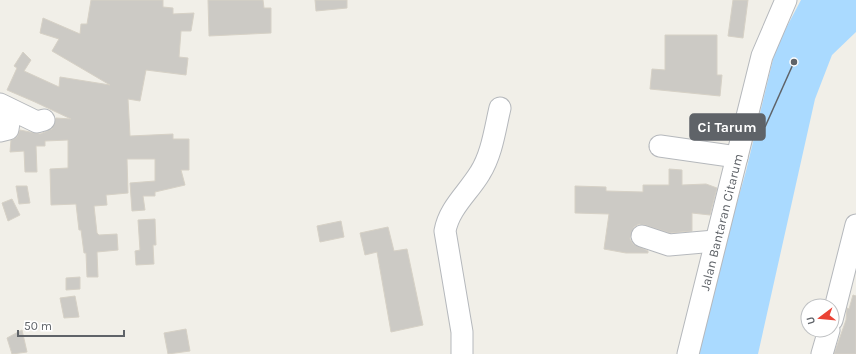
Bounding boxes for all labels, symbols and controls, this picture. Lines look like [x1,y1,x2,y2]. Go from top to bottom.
callout: Ci Tarum [690,114,765,140]
text: Ci Tarum [698,119,756,136]
street label: Jalan Bantaran Citarum [697,152,746,292]
north arrow [800,298,840,338]
scale bar [18,312,124,338]
text: U [804,315,818,326]
text: 50 m [24,319,52,333]

